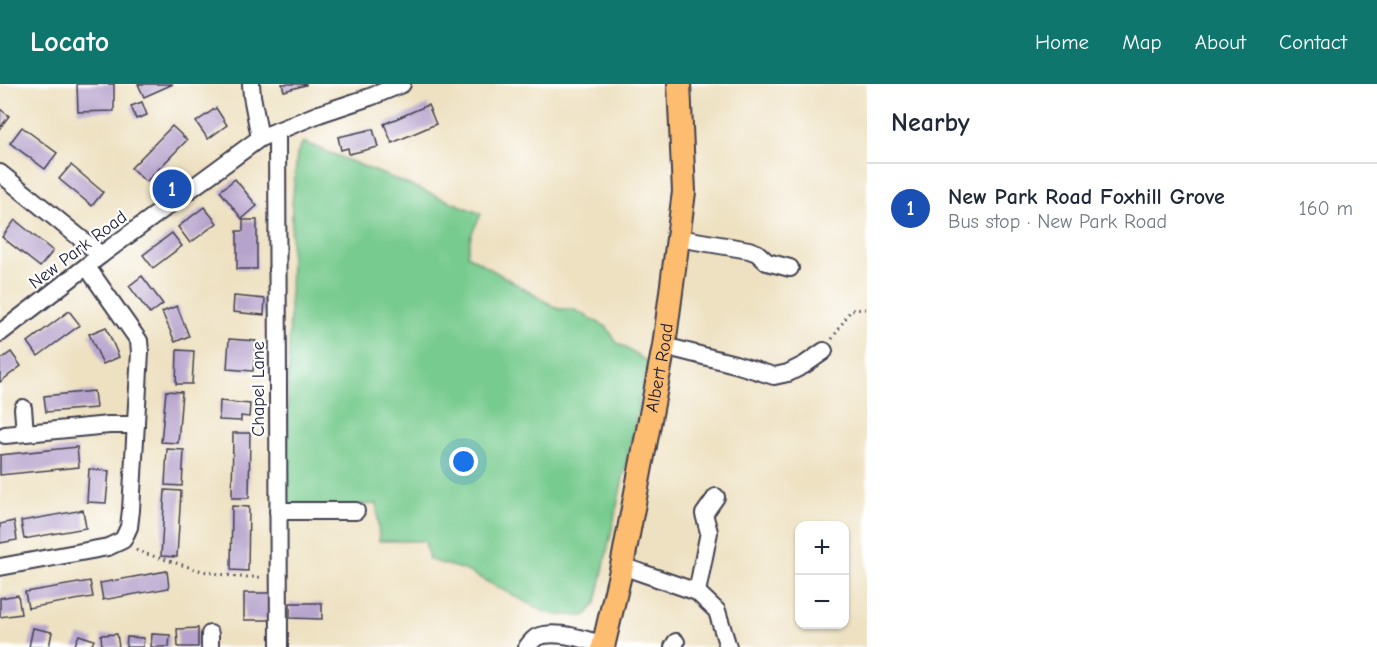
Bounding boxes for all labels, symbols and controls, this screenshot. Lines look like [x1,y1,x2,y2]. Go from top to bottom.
text: Locato [30,26,109,58]
text: Home [1035,30,1089,54]
text: Map [1122,30,1162,54]
text: About [1195,30,1246,54]
text: Contact [1279,30,1347,54]
text: Nearby [891,108,970,138]
pin: 1 [152,166,192,212]
text: New Park Road Foxhill Grove [948,184,1225,210]
text: 1 [907,197,914,220]
text: 160 m [1299,197,1353,220]
street label: New Park Road [25,206,131,294]
text: Bus stop · New Park Road [948,210,1167,233]
street label: Albert Road [641,322,677,414]
street label: Chapel Lane [248,341,269,437]
your location [449,447,478,476]
map controls [795,521,849,629]
button: + [795,521,849,575]
button: − [795,575,849,629]

